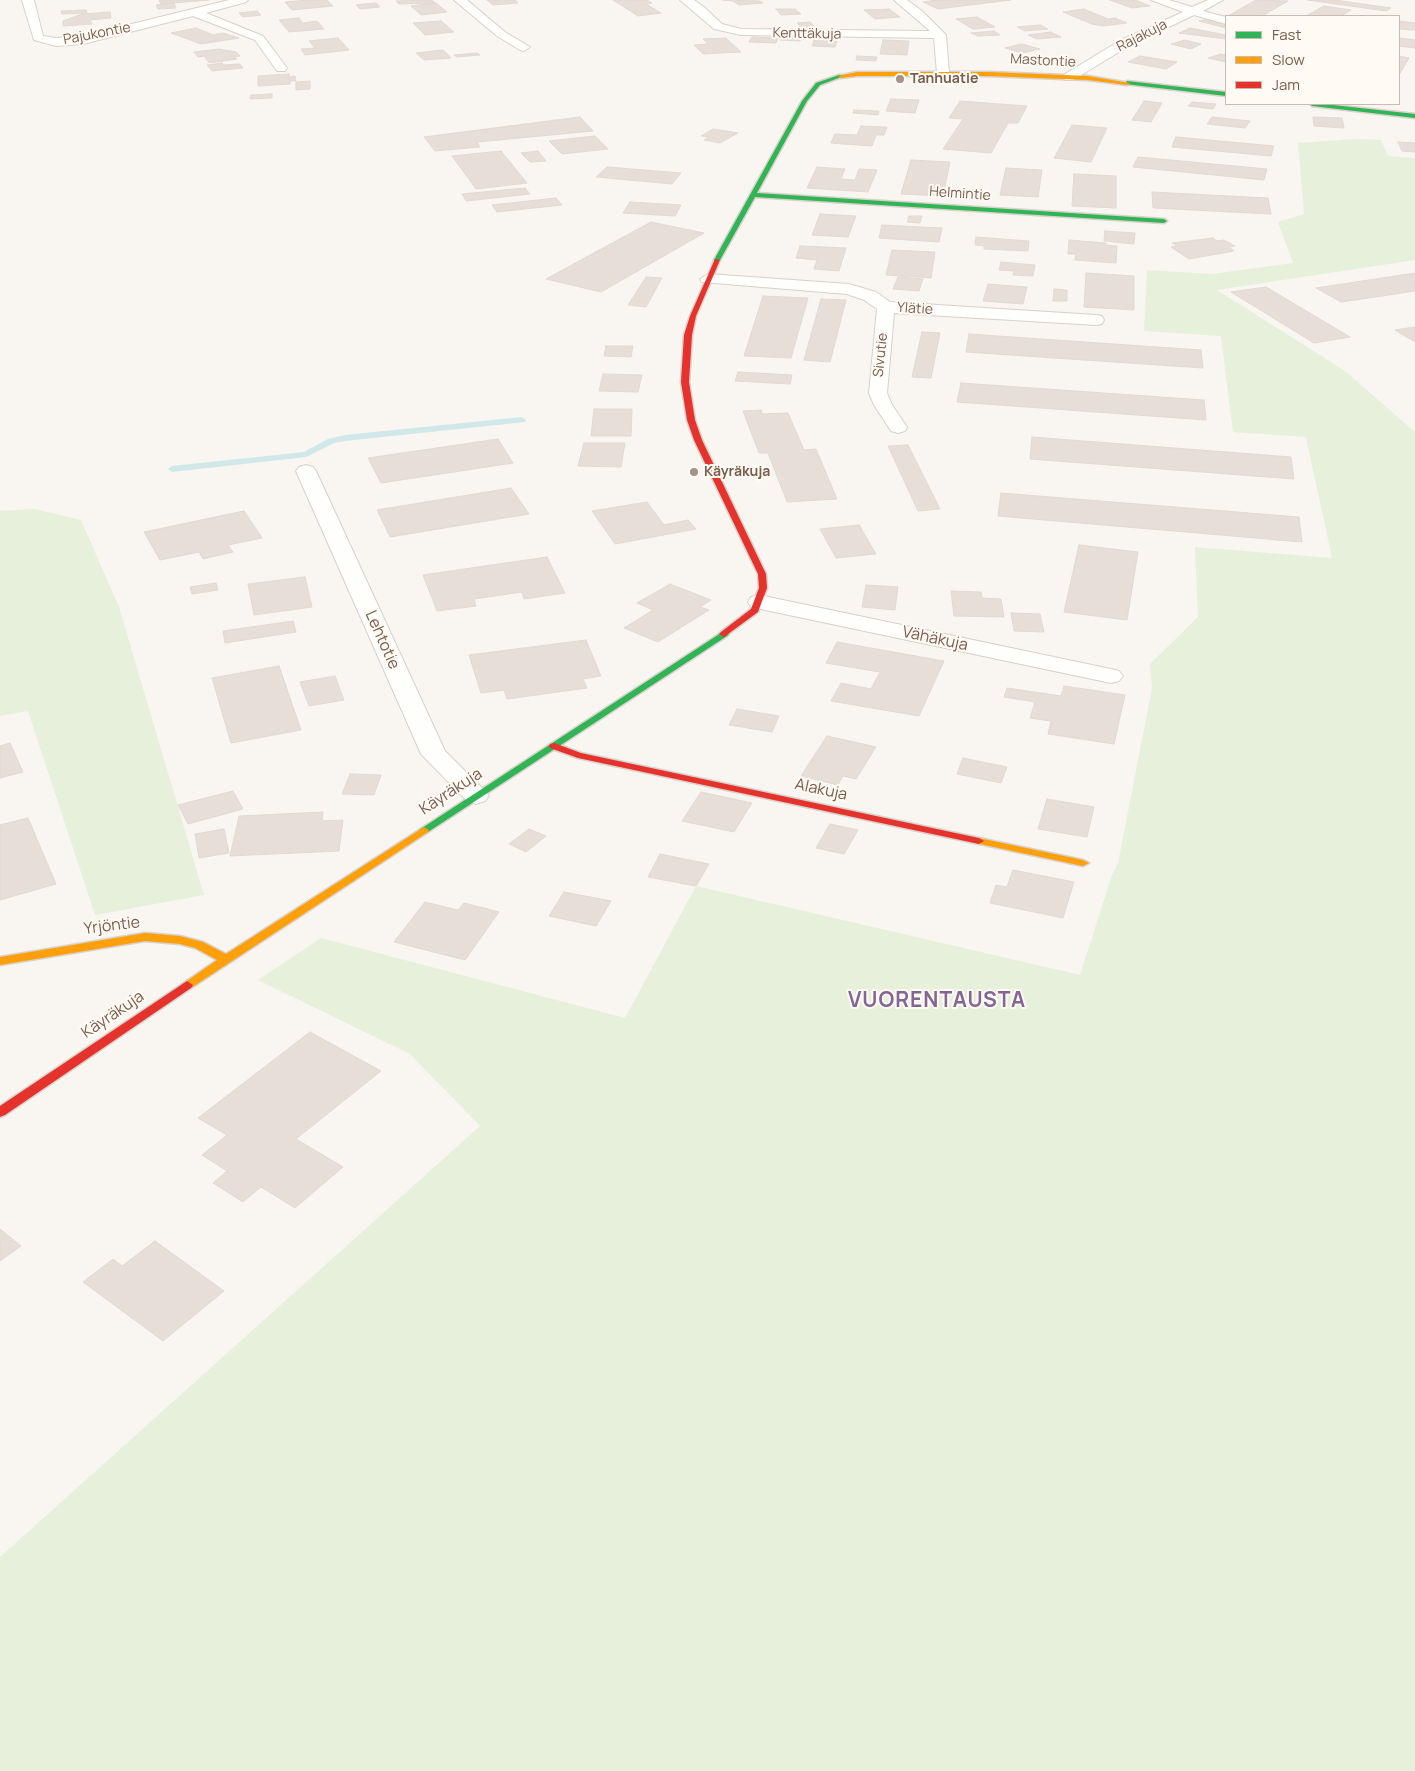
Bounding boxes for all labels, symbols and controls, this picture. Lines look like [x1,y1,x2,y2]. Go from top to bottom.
legend [1225,15,1400,105]
street label: Rajakuja [1114,16,1170,56]
street label: Pajukontie [62,19,132,49]
text: Fast [1272,24,1301,45]
street label: Kenttäkuja [772,25,842,43]
text: Slow [1272,49,1305,70]
street label: Mastontie [1010,51,1076,71]
place label: Tanhuatie [910,71,978,87]
marker: Tanhuatie [894,73,906,85]
text: Jam [1272,74,1300,95]
street label: Helmintie [929,183,991,205]
street label: Ylätie [897,299,933,319]
street label: Sivutie [870,332,892,378]
place label: Käyräkuja [704,464,770,480]
marker: Käyräkuja [688,466,700,478]
street label: Lehtotie [361,608,403,672]
street label: Vähäkuja [900,623,970,655]
street label: Käyräkuja [416,765,486,819]
street label: Alakuja [793,775,849,805]
street label: Yrjöntie [83,913,141,939]
street label: Käyräkuja [78,987,148,1043]
district label: VUORENTAUSTA [846,988,1028,1014]

